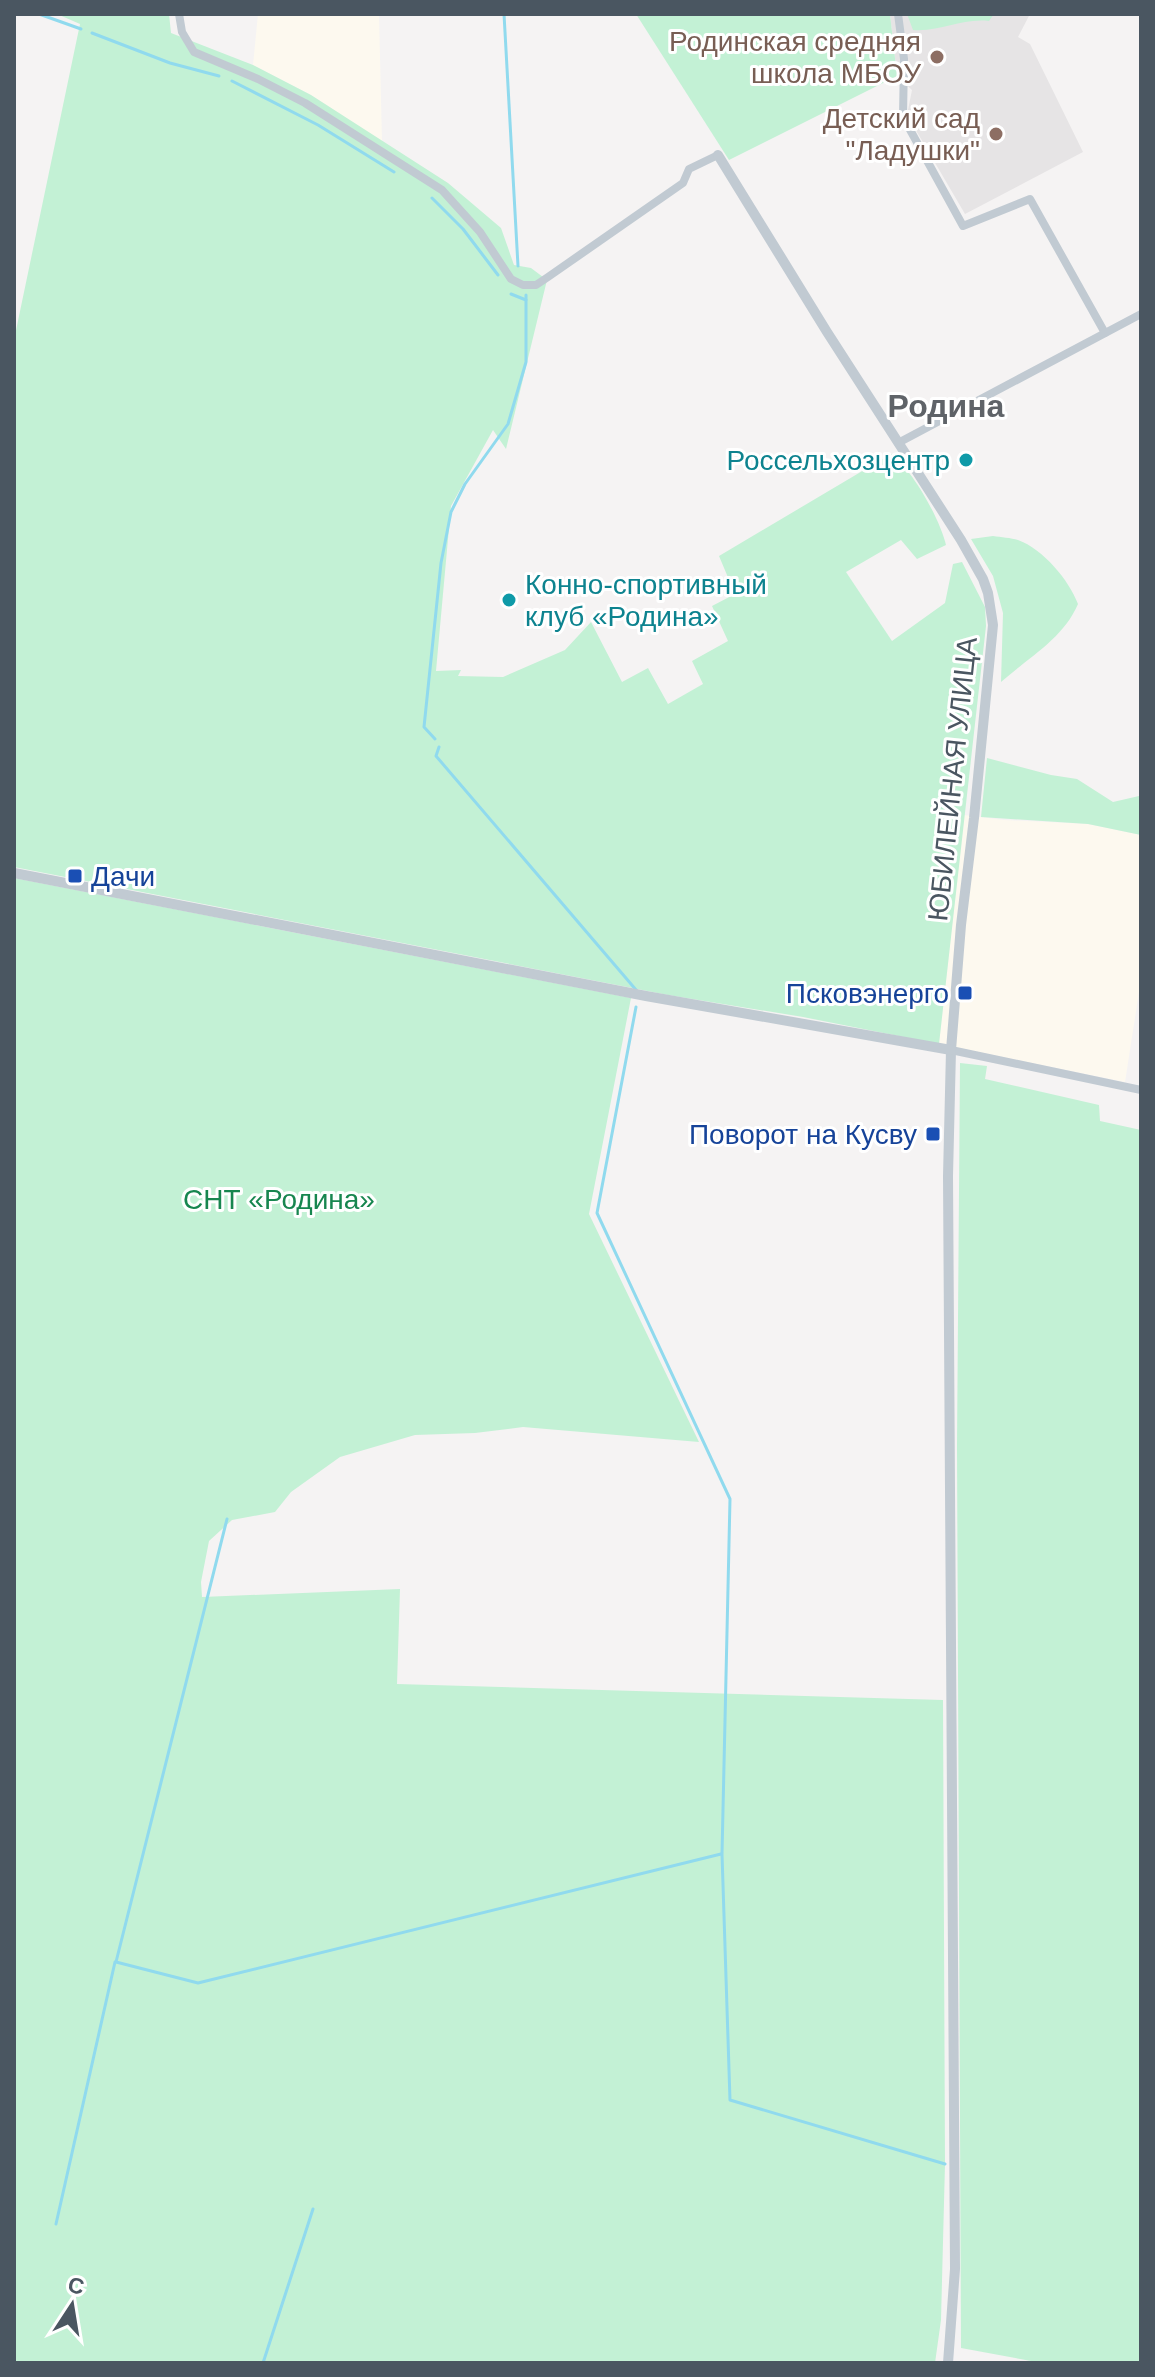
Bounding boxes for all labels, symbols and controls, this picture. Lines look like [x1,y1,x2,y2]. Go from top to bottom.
place label: Родинская средняя школа МБОУ [669,26,921,89]
marker: Родинская средняя школа МБОУ [928,48,946,66]
place label: Детский сад "Ладушки" [823,103,980,166]
marker: Детский сад "Ладушки" [987,125,1005,143]
district label: Родина [888,388,1005,424]
place label: Россельхозцентр [726,445,950,476]
marker: Россельхозцентр [957,451,975,469]
place label: Конно-спортивный клуб «Родина» [525,569,767,632]
marker: Конно-спортивный клуб «Родина» [500,591,518,609]
street label: ЮБИЛЕЙНАЯ УЛИЦА [922,635,983,923]
place label: Дачи [91,861,155,892]
marker: Дачи [66,867,84,885]
place label: Псковэнерго [786,978,949,1009]
marker: Псковэнерго [956,984,974,1002]
place label: Поворот на Кусву [689,1119,917,1150]
marker: Поворот на Кусву [924,1125,942,1143]
park label: СНТ «Родина» [183,1184,375,1215]
north arrow [32,2265,112,2345]
text: С [66,2272,87,2300]

